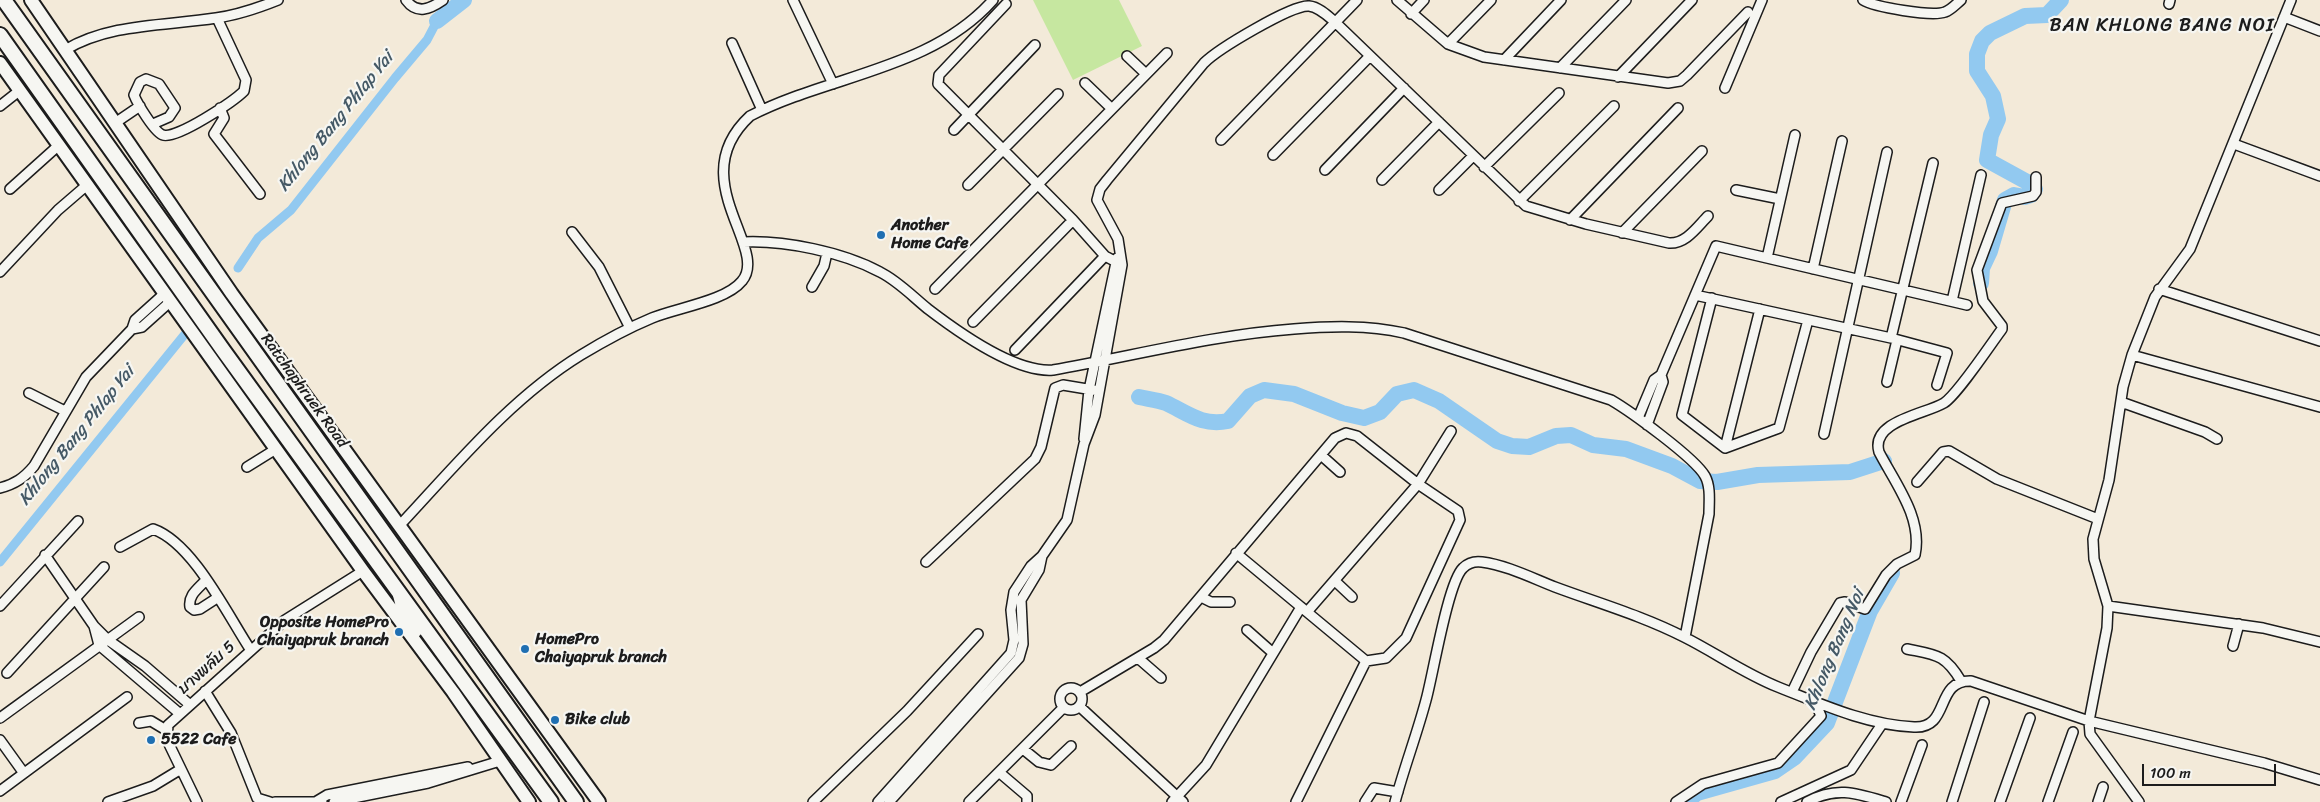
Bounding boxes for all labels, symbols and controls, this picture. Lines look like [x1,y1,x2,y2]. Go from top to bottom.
district label: BAN KHLONG BANG NOI [2048,15,2276,37]
water label: Khlong Bang Phlap Yai [273,48,399,196]
place label: Another Home Cafe [891,216,968,254]
marker: Another Home Cafe [875,229,887,241]
street label: Ratchaphruek Road [256,330,352,452]
water label: Khlong Bang Phlap Yai [14,362,140,510]
water label: Khlong Bang Noi [1800,587,1870,713]
place label: Opposite HomePro Chaiyapruk branch [257,613,389,651]
marker: Opposite HomePro Chaiyapruk branch [393,626,405,638]
place label: HomePro Chaiyapruk branch [535,630,667,668]
street label: บางพลับ 5 [174,637,240,699]
marker: HomePro Chaiyapruk branch [519,643,531,655]
place label: Bike club [565,710,630,730]
marker: Bike club [549,714,561,726]
place label: 5522 Cafe [161,730,237,750]
marker: 5522 Cafe [145,734,157,746]
scale bar [2145,754,2279,786]
text: 100 m [2150,760,2191,786]

